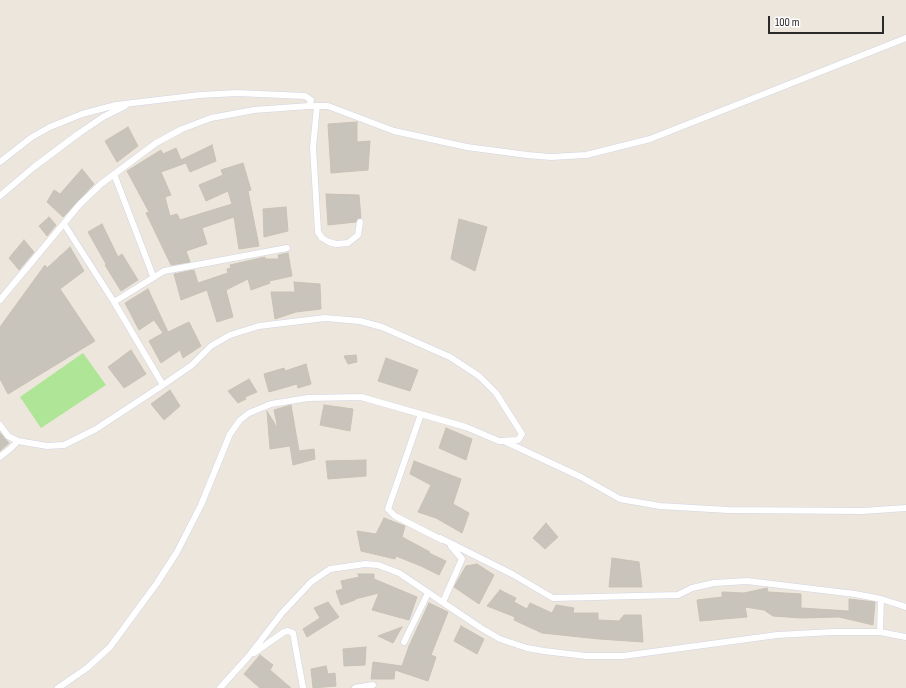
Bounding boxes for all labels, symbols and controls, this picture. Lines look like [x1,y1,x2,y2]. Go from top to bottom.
scale bar [770,8,886,34]
text: 100 m [775,15,800,30]

